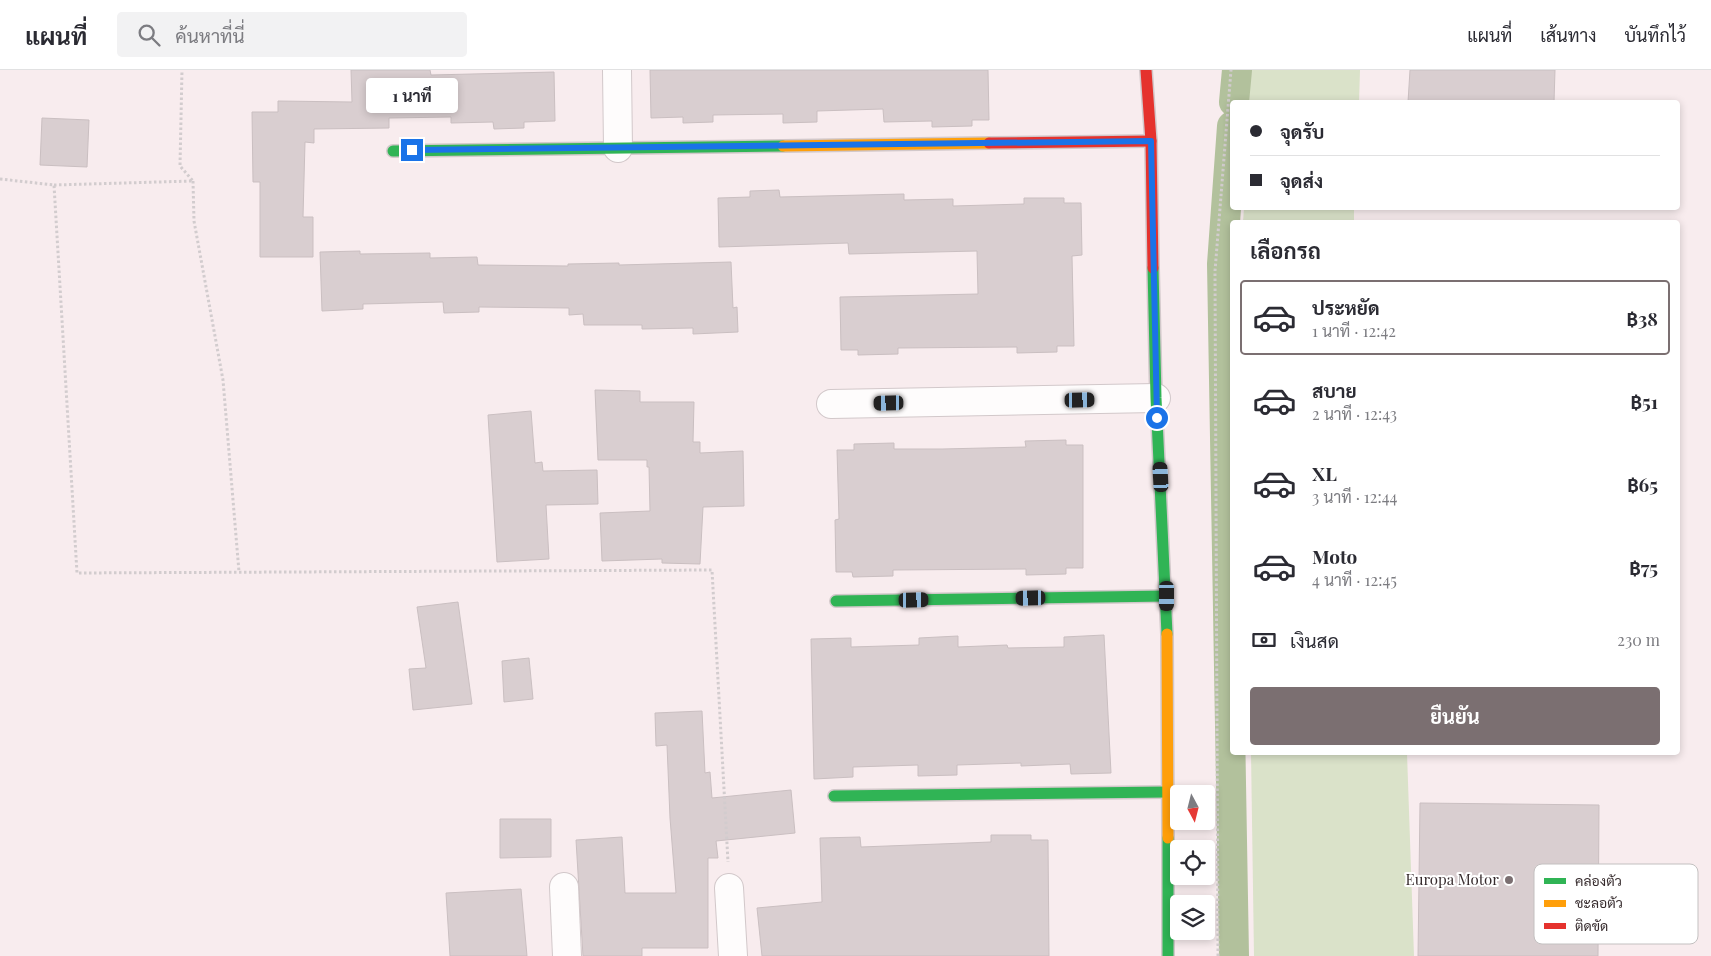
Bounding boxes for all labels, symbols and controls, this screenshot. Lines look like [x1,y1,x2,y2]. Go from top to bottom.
search box [117,12,467,57]
text: แผนที่ [25,19,87,51]
icon: search [135,21,163,49]
text: ค้นหาที่นี่ [175,22,245,48]
text: แผนที่ [1467,23,1512,47]
text: เส้นทาง [1540,23,1596,47]
text: บันทึกไว้ [1624,23,1686,47]
callout: 1 นาที [366,78,458,112]
text: 1 นาที [392,85,432,106]
text: จุดรับ [1280,118,1324,144]
route end [401,139,423,161]
text: จุดส่ง [1280,167,1323,193]
text: เลือกรถ [1250,235,1321,265]
text: ประหยัด [1312,294,1380,320]
icon: car [1252,295,1297,340]
text: ฿38 [1627,305,1658,331]
text: 1 นาที · 12:42 [1312,320,1396,341]
text: สบาย [1312,377,1357,403]
icon: car [1252,378,1297,423]
text: ฿51 [1631,388,1658,414]
car [1064,392,1095,408]
car [873,395,904,411]
text: 2 นาที · 12:43 [1312,403,1397,424]
route start [1146,407,1168,429]
text: XL [1312,460,1337,486]
icon: car [1252,461,1297,506]
car [1152,462,1169,492]
text: ฿65 [1627,471,1658,497]
text: 3 นาที · 12:44 [1312,486,1398,507]
text: Moto [1312,543,1357,569]
icon: car [1252,544,1297,589]
text: ฿75 [1629,554,1658,580]
text: 4 นาที · 12:45 [1312,569,1397,590]
car [1159,581,1174,611]
car [1015,590,1046,606]
car [898,592,929,608]
icon: cash [1250,626,1278,654]
text: เงินสด [1290,627,1339,653]
text: 230 m [1617,629,1660,650]
button: ยืนยัน [1250,687,1660,745]
north arrow [1170,785,1215,830]
map controls [1170,785,1215,940]
button: locate [1170,840,1215,885]
legend [1534,864,1698,944]
place label: Europa Motor [1406,869,1499,889]
text: คล่องตัว [1575,871,1622,890]
marker: Europa Motor [1503,874,1515,886]
text: ชะลอตัว [1575,893,1623,912]
button: layers [1170,895,1215,940]
text: ติดขัด [1575,916,1608,935]

